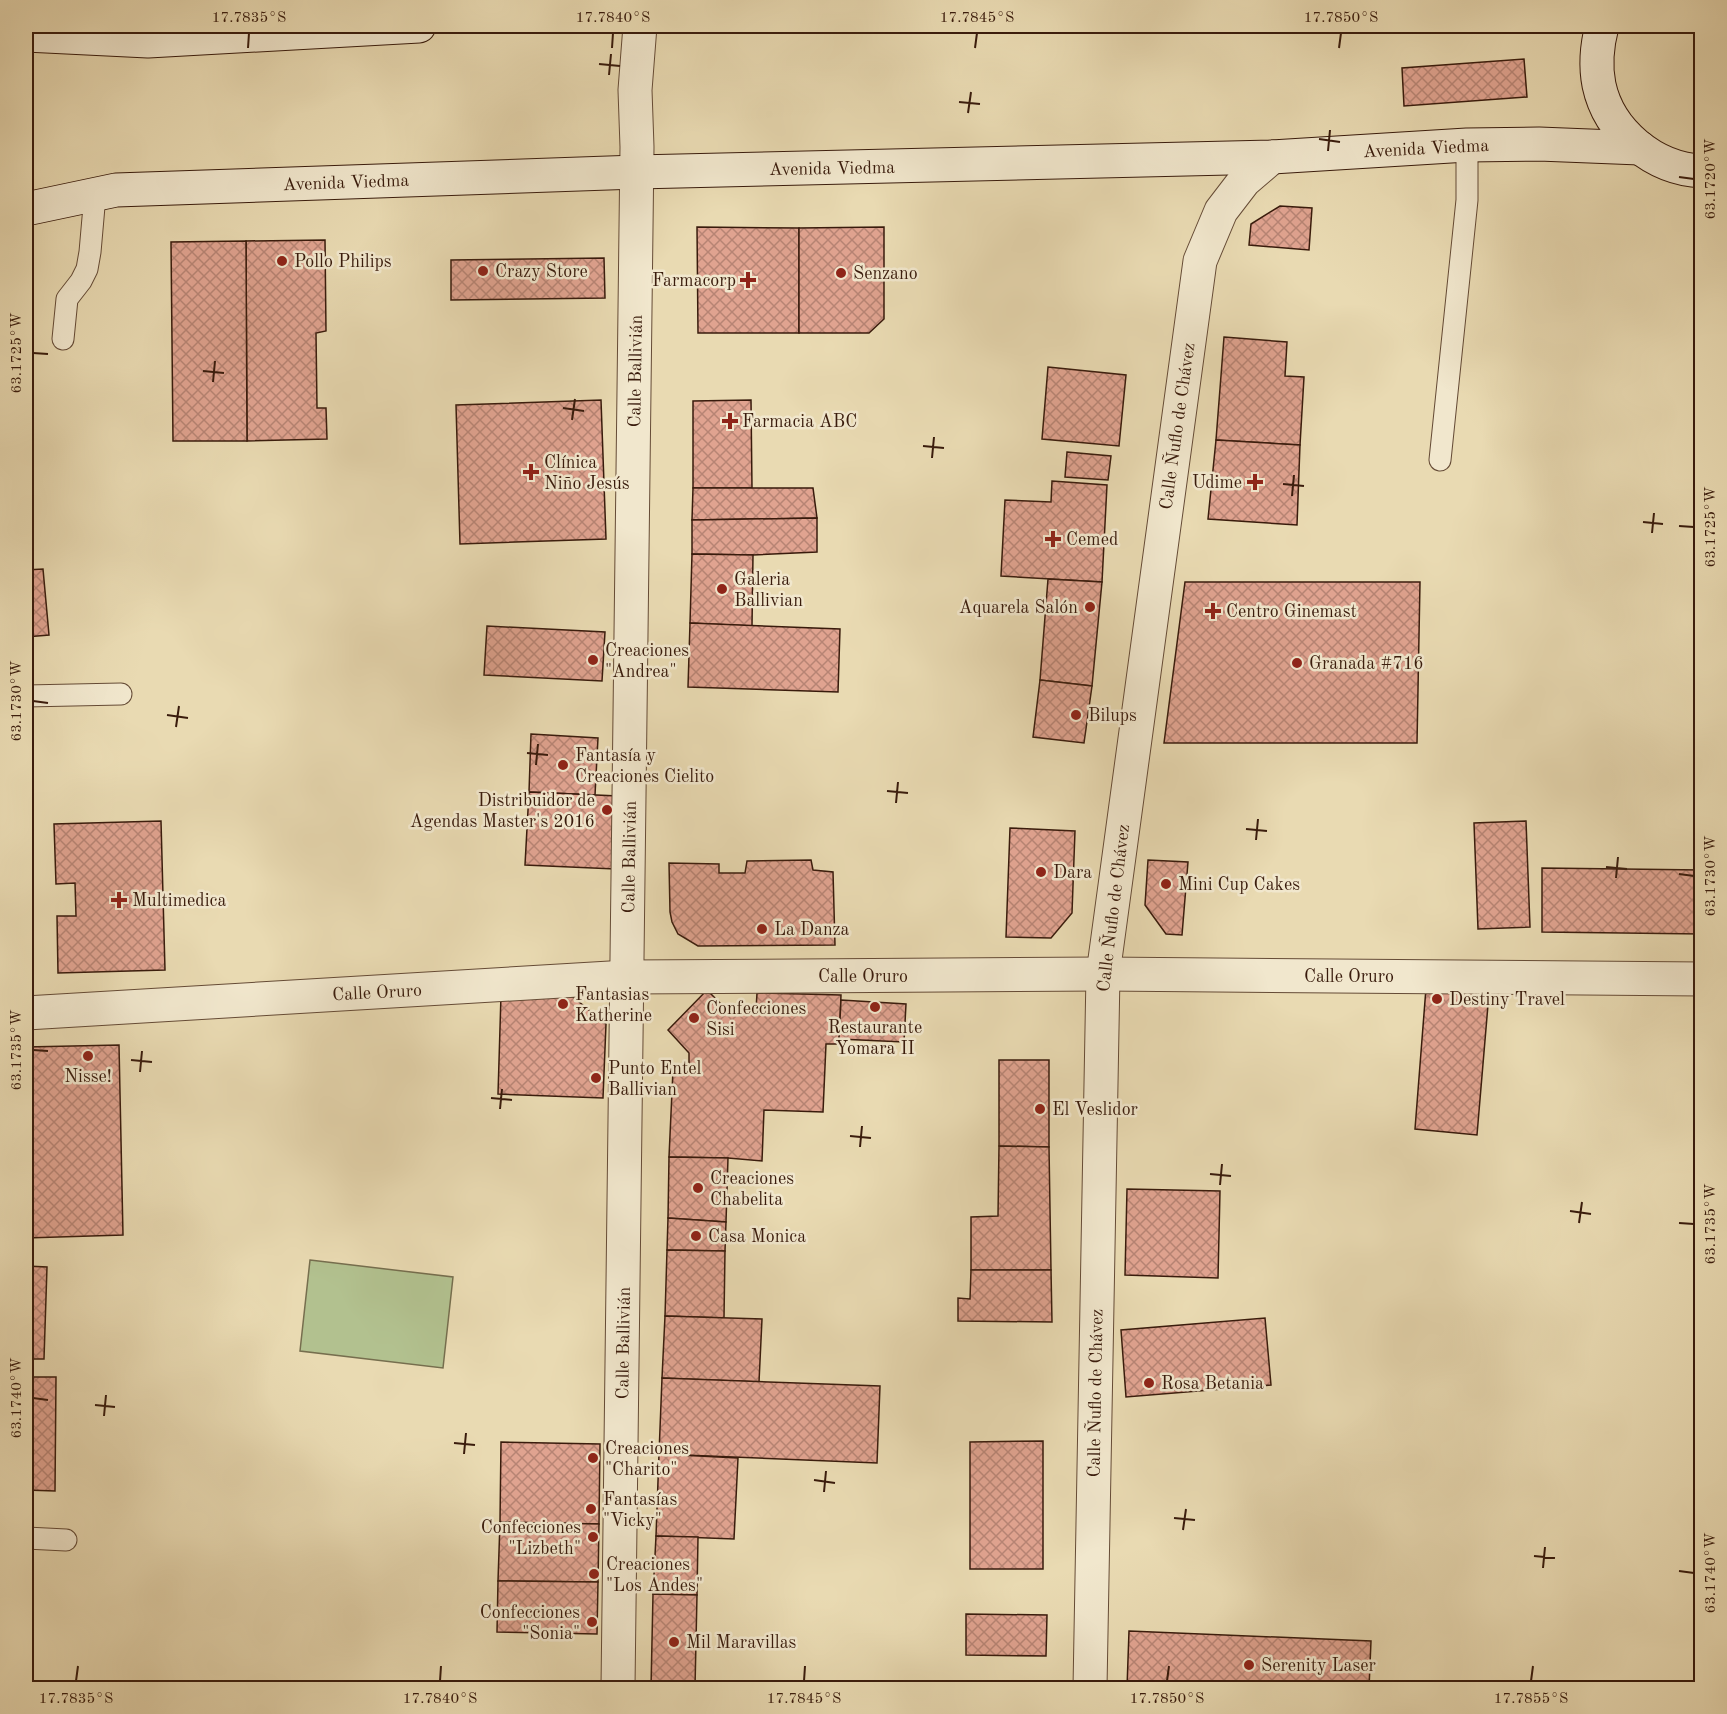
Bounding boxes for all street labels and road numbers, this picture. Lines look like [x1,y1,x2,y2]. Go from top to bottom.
street label: Avenida Viedma [1363,137,1490,161]
street label: Avenida Viedma [769,159,895,179]
street label: Avenida Viedma [283,172,410,194]
street label: Calle Ballivián [626,314,646,428]
street label: Calle Ñuflo de Chávez [1152,341,1199,511]
street label: Calle Ballivián [620,800,640,914]
street label: Calle Ñuflo de Chávez [1090,823,1133,993]
street label: Calle Oruro [818,968,908,986]
street label: Calle Oruro [1304,968,1394,986]
street label: Calle Oruro [332,982,422,1004]
street label: Calle Ballivián [614,1286,634,1400]
street label: Calle Ñuflo de Chávez [1081,1308,1106,1478]

